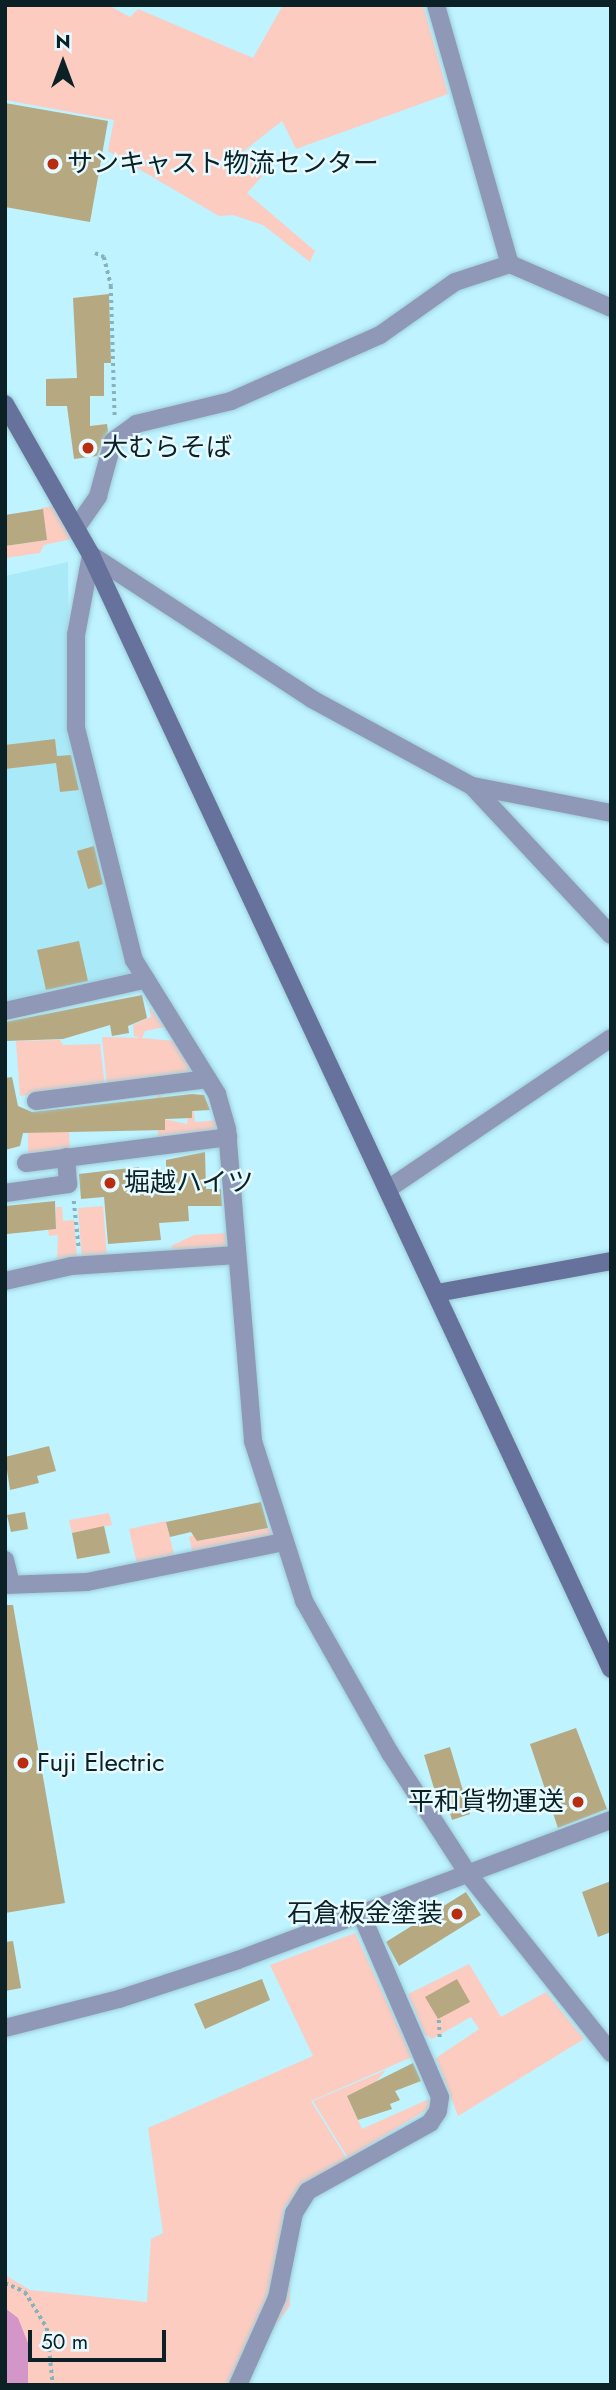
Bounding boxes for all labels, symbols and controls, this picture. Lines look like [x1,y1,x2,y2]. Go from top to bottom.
north arrow [28,28,98,98]
text: N [55,28,71,55]
place label: サンキャスト物流センター [67,148,379,180]
marker: サンキャスト物流センター [45,156,61,172]
place label: 大むらそば [102,432,232,464]
marker: 大むらそば [80,440,96,456]
place label: 堀越ハイツ [124,1167,254,1199]
marker: 堀越ハイツ [102,1175,118,1191]
place label: Fuji Electric [37,1747,165,1779]
marker: Fuji Electric [15,1755,31,1771]
place label: 平和貨物運送 [408,1786,564,1818]
marker: 平和貨物運送 [570,1794,586,1810]
place label: 石倉板金塗装 [287,1898,443,1930]
marker: 石倉板金塗装 [449,1906,465,1922]
scale bar [32,2316,170,2360]
text: 50 m [41,2327,88,2357]

